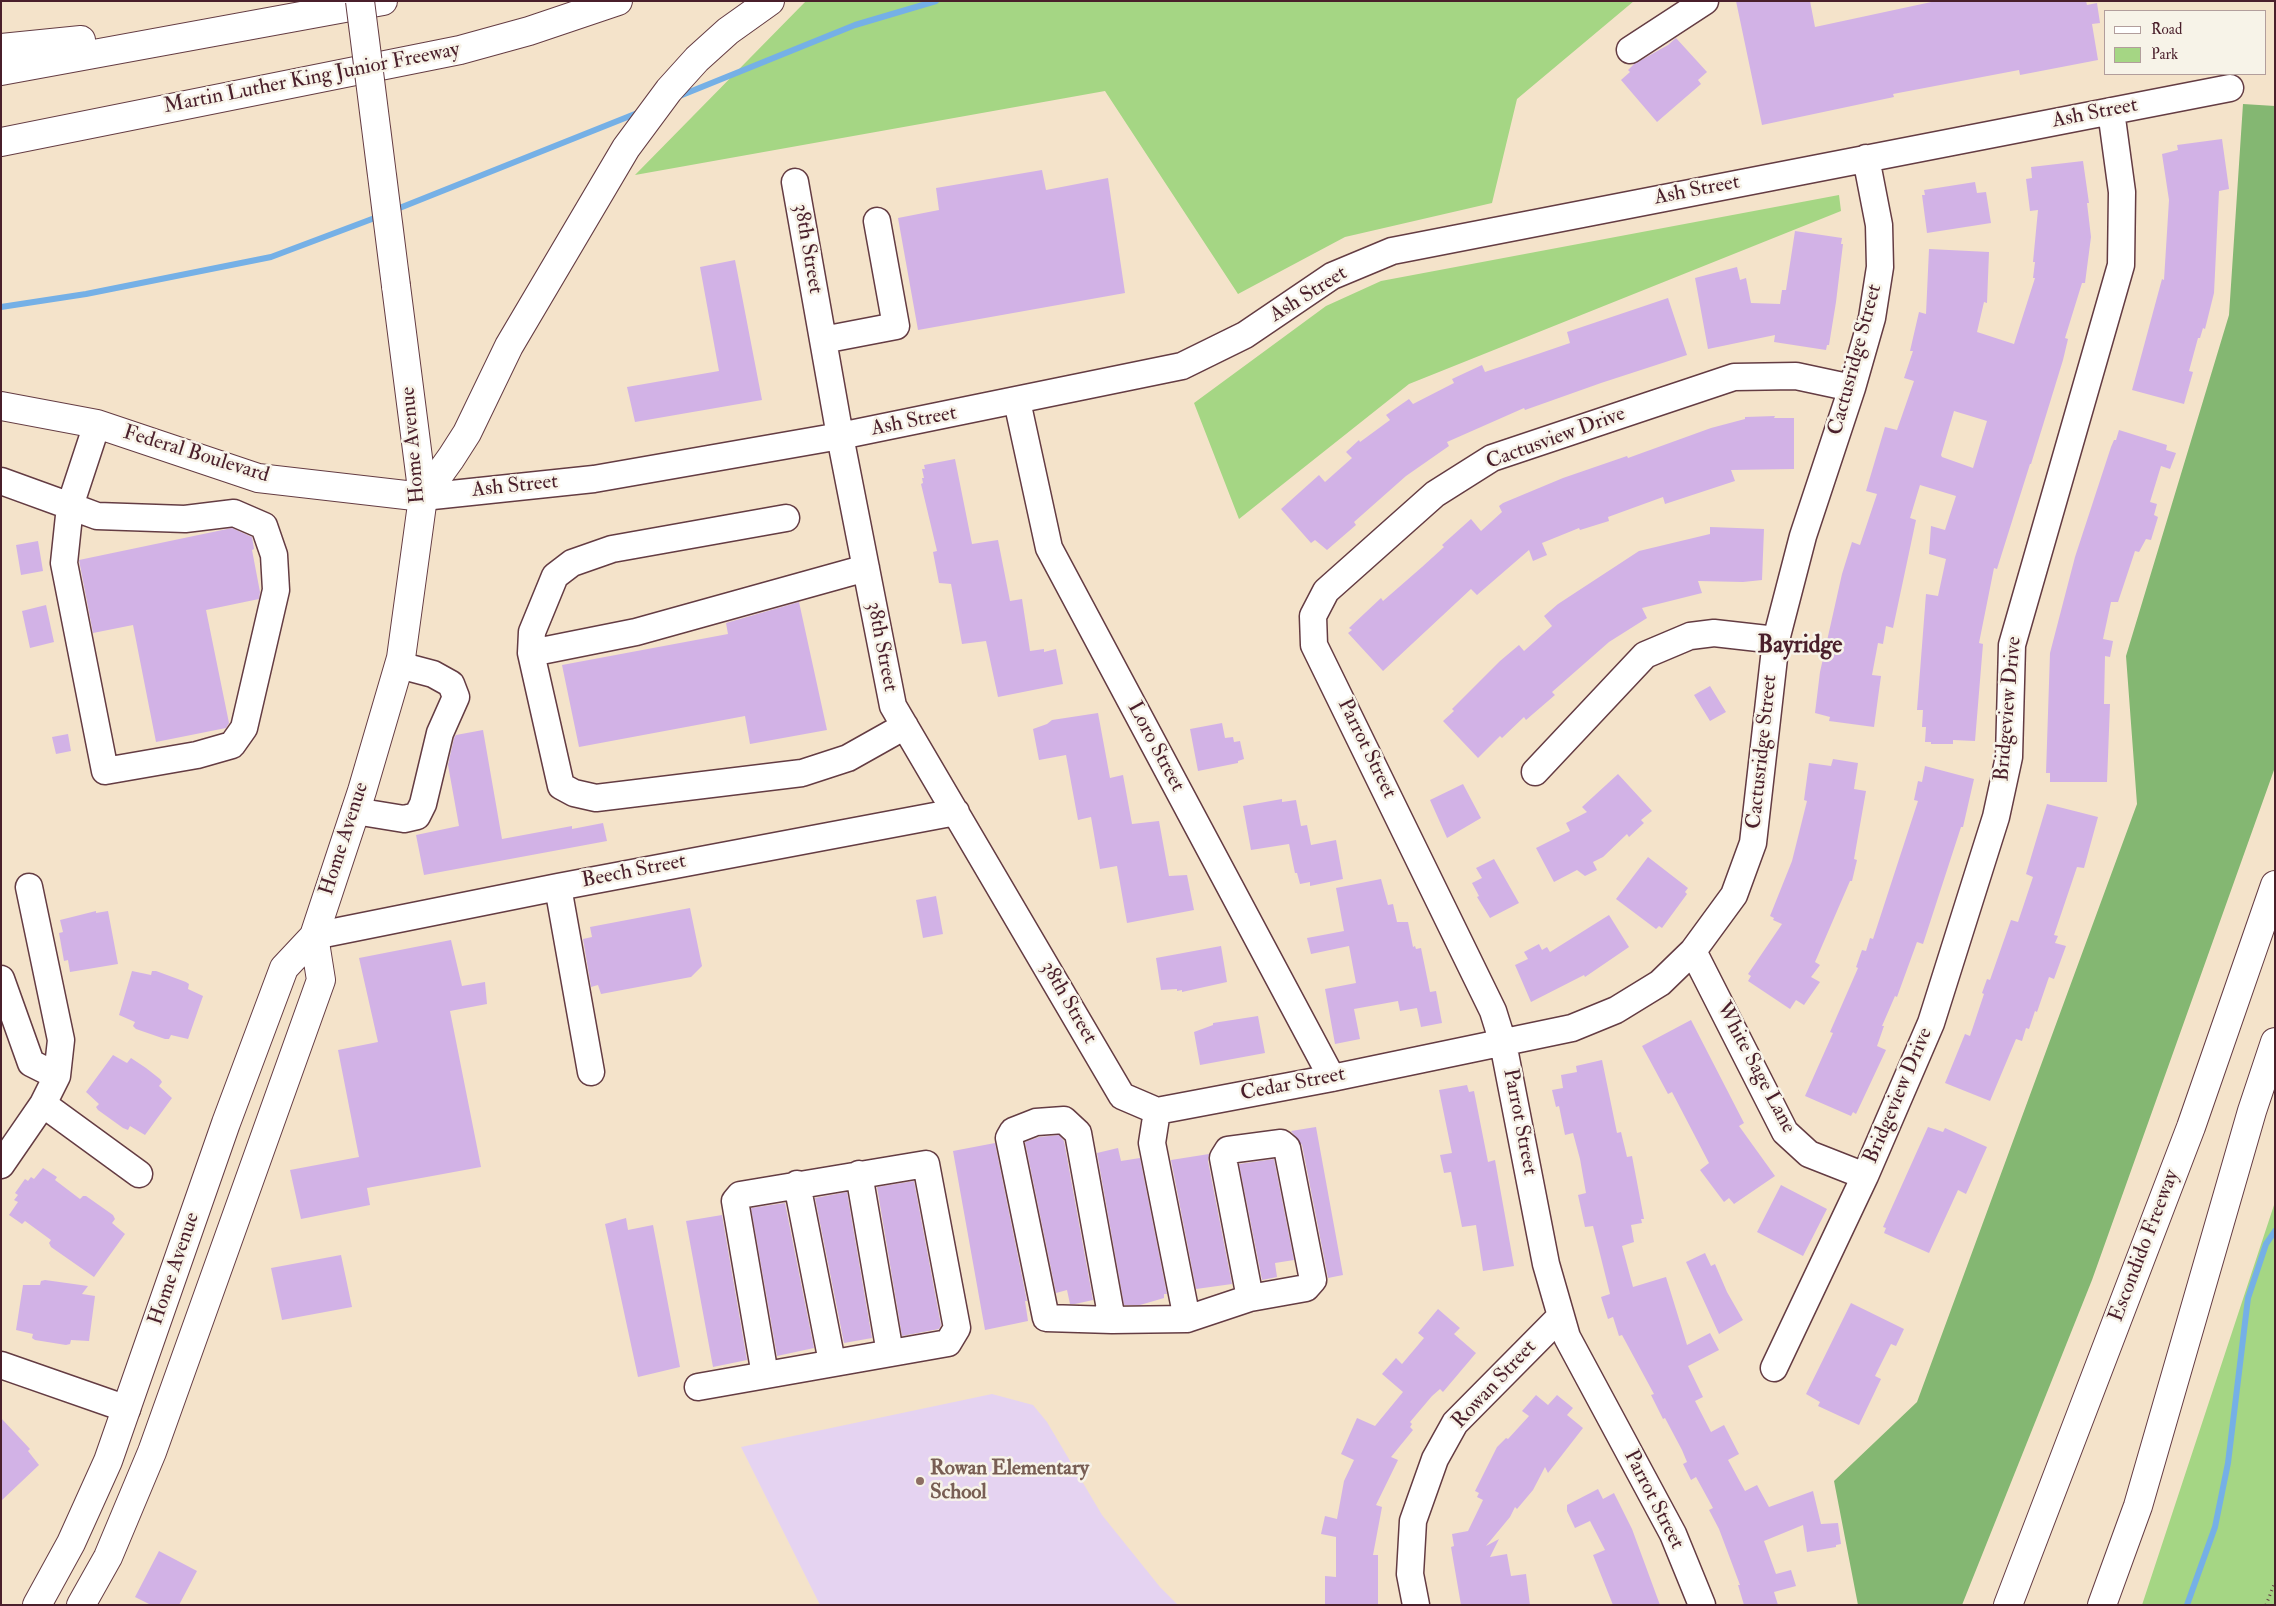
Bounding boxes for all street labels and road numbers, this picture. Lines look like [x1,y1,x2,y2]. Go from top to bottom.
street label: Martin Luther King Junior Freeway [162,38,462,120]
street label: Ash Street [2050,93,2140,135]
street label: Ash Street [1652,170,1742,212]
street label: 38th Street [787,202,827,296]
street label: Ash Street [1266,261,1352,329]
street label: Cactusridge Street [1824,282,1888,438]
street label: Home Avenue [396,385,432,505]
street label: Ash Street [869,401,959,443]
street label: Cactusview Drive [1483,402,1629,476]
street label: Federal Boulevard [120,421,272,489]
street label: Ash Street [471,470,559,504]
street label: 38th Street [860,600,902,694]
street label: Bridgeview Drive [1990,636,2028,782]
street label: Cactusridge Street [1742,674,1784,830]
street label: Parrot Street [1331,695,1401,803]
street label: Loro Street [1121,698,1189,796]
street label: Home Avenue [315,779,375,899]
street label: Beech Street [580,850,688,894]
street label: 38th Street [1034,957,1102,1049]
street label: White Sage Lane [1710,998,1800,1138]
street label: Bridgeview Drive [1859,1024,1939,1168]
street label: Cedar Street [1239,1063,1347,1107]
street label: Parrot Street [1496,1067,1542,1177]
street label: Escondido Freeway [2104,1166,2186,1326]
street label: Home Avenue [144,1209,206,1329]
street label: Rowan Street [1448,1335,1542,1435]
street label: Parrot Street [1617,1446,1689,1554]

